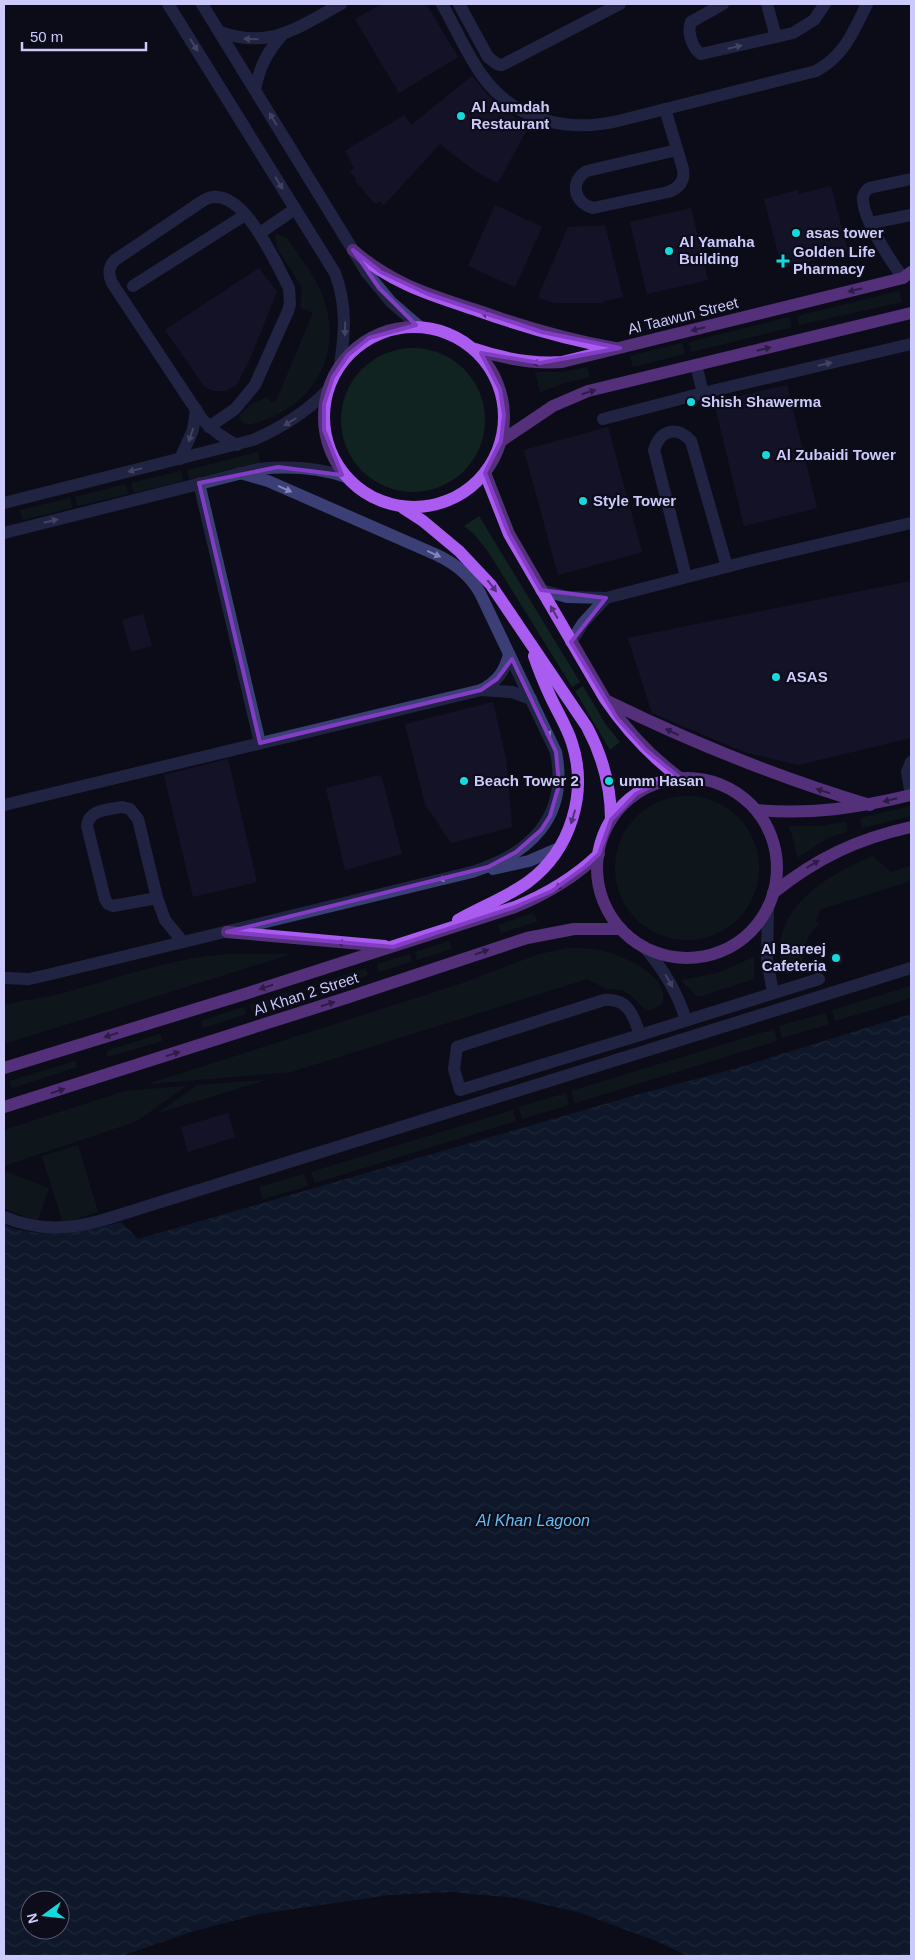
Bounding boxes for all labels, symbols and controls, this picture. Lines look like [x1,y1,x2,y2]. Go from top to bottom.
scale bar [22,20,146,52]
text: 50 m [30,28,63,45]
one-way arrow [242,34,258,42]
one-way arrow [189,39,198,52]
one-way arrow [728,43,743,51]
place label: Al Aumdah Restaurant [471,98,550,132]
marker: Al Aumdah Restaurant [455,110,467,122]
one-way arrow [268,112,277,125]
one-way arrow [275,177,284,190]
place label: asas tower [806,224,884,241]
marker: asas tower [790,227,802,239]
place label: Al Yamaha Building [679,233,755,267]
place label: Golden Life Pharmacy [793,243,876,277]
marker: Al Yamaha Building [663,245,675,257]
marker: Golden Life Pharmacy [777,255,789,267]
one-way arrow [848,286,863,294]
street label: Al Taawun Street [626,293,741,337]
one-way arrow [480,310,495,318]
one-way arrow [340,321,348,337]
one-way arrow [690,325,705,333]
one-way arrow [756,345,771,353]
one-way arrow [531,358,547,366]
one-way arrow [818,360,833,368]
one-way arrow [582,387,597,395]
place label: Shish Shawerma [701,393,822,410]
marker: Shish Shawerma [685,396,697,408]
one-way arrow [283,417,296,426]
one-way arrow [187,428,195,443]
place label: Al Zubaidi Tower [776,446,896,463]
marker: Al Zubaidi Tower [760,449,772,461]
one-way arrow [128,466,143,474]
one-way arrow [278,485,292,493]
place label: Style Tower [593,492,676,509]
marker: Style Tower [577,495,589,507]
one-way arrow [44,516,59,524]
one-way arrow [427,550,441,558]
one-way arrow [486,579,497,592]
one-way arrow [549,606,558,619]
place label: ASAS [786,668,828,685]
marker: ASAS [770,671,782,683]
one-way arrow [543,724,551,738]
one-way arrow [665,728,679,736]
place label: Beach Tower 2 [474,772,579,789]
place label: umm Hasan [619,772,704,789]
marker: Beach Tower 2 [458,775,470,787]
marker: umm Hasan [603,775,615,787]
one-way arrow [815,787,830,795]
one-way arrow [883,796,898,804]
one-way arrow [568,809,576,824]
one-way arrow [806,860,819,869]
one-way arrow [438,874,453,882]
one-way arrow [555,880,568,889]
one-way arrow [336,938,352,946]
place label: Al Bareej Cafeteria [761,940,827,974]
one-way arrow [474,948,489,955]
marker: Al Bareej Cafeteria [830,952,842,964]
street label: Al Khan 2 Street [251,968,361,1018]
one-way arrow [665,974,674,988]
one-way arrow [259,984,274,992]
one-way arrow [320,1000,335,1007]
one-way arrow [103,1032,118,1040]
one-way arrow [166,1050,181,1058]
one-way arrow [51,1086,66,1094]
water label: Al Khan Lagoon [475,1512,590,1529]
north arrow [20,1890,70,1940]
text: N [23,1911,41,1925]

